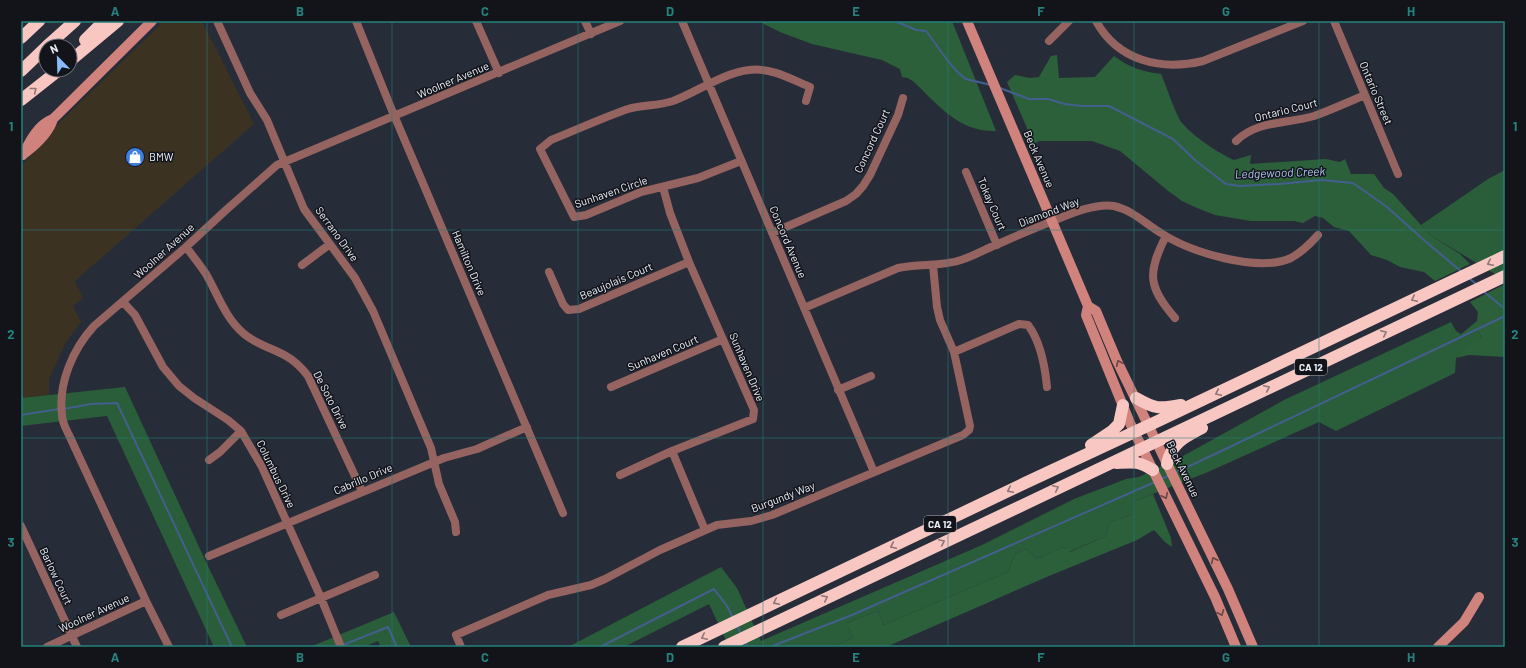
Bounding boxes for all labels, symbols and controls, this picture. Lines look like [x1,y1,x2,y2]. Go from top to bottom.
text: A [111,3,120,19]
text: B [296,3,304,19]
text: C [481,3,489,19]
text: D [666,3,674,19]
text: E [852,3,860,19]
text: F [1037,3,1045,19]
text: G [1222,3,1230,19]
text: H [1407,3,1415,19]
north arrow [38,38,78,78]
text: N [48,41,60,56]
street label: Woolner Avenue [415,59,491,100]
street label: Ontario Street [1357,59,1396,126]
one-way arrow [29,87,36,94]
street label: Ontario Court [1253,95,1319,124]
street label: Concord Court [851,107,892,175]
text: 1 [9,118,13,134]
text: 1 [1513,118,1517,134]
street label: Beck Avenue [1022,128,1057,190]
shop icon: BMW [124,146,146,168]
place label: BMW [149,150,174,163]
water label: Ledgewood Creek [1235,163,1326,181]
street label: Sunhaven Circle [573,173,649,210]
street label: Tokay Court [975,175,1009,232]
street label: Diamond Way [1017,194,1081,229]
street label: Serrano Drive [313,204,362,264]
street label: Concord Avenue [767,204,810,280]
street label: Woolner Avenue [131,220,197,281]
street label: Hamilton Drive [450,228,489,298]
one-way arrow [1486,258,1494,266]
street label: Beaujolais Court [577,259,654,302]
one-way arrow [1411,294,1419,302]
text: 2 [7,326,15,342]
text: 2 [1511,326,1519,342]
one-way arrow [1380,330,1388,338]
street label: Sunhaven Drive [727,331,768,403]
street label: Sunhaven Court [626,332,700,373]
road number: CA 12 [1295,359,1327,375]
one-way arrow [1116,360,1124,368]
street label: De Soto Drive [311,368,352,431]
one-way arrow [1262,385,1270,393]
one-way arrow [1214,388,1222,396]
street label: Columbus Drive [254,438,299,510]
street label: Beck Avenue [1164,438,1203,499]
street label: Cabrillo Drive [331,460,394,497]
street label: Burgundy Way [749,478,817,515]
one-way arrow [1007,485,1015,493]
one-way arrow [1052,485,1060,493]
one-way arrow [1160,492,1168,499]
road number: CA 12 [924,516,956,532]
text: 3 [7,534,15,550]
text: 3 [1511,534,1519,550]
one-way arrow [938,539,946,547]
one-way arrow [890,541,897,549]
street label: Barlow Court [38,545,75,606]
one-way arrow [1211,557,1219,565]
street label: Woolner Avenue [56,590,131,635]
one-way arrow [821,595,828,603]
one-way arrow [773,597,780,605]
one-way arrow [1217,609,1225,616]
one-way arrow [701,632,708,640]
text: A [111,649,120,665]
text: B [296,649,304,665]
text: C [481,649,489,665]
text: D [666,649,674,665]
text: E [852,649,860,665]
text: F [1037,649,1045,665]
text: G [1222,649,1230,665]
text: H [1407,649,1415,665]

